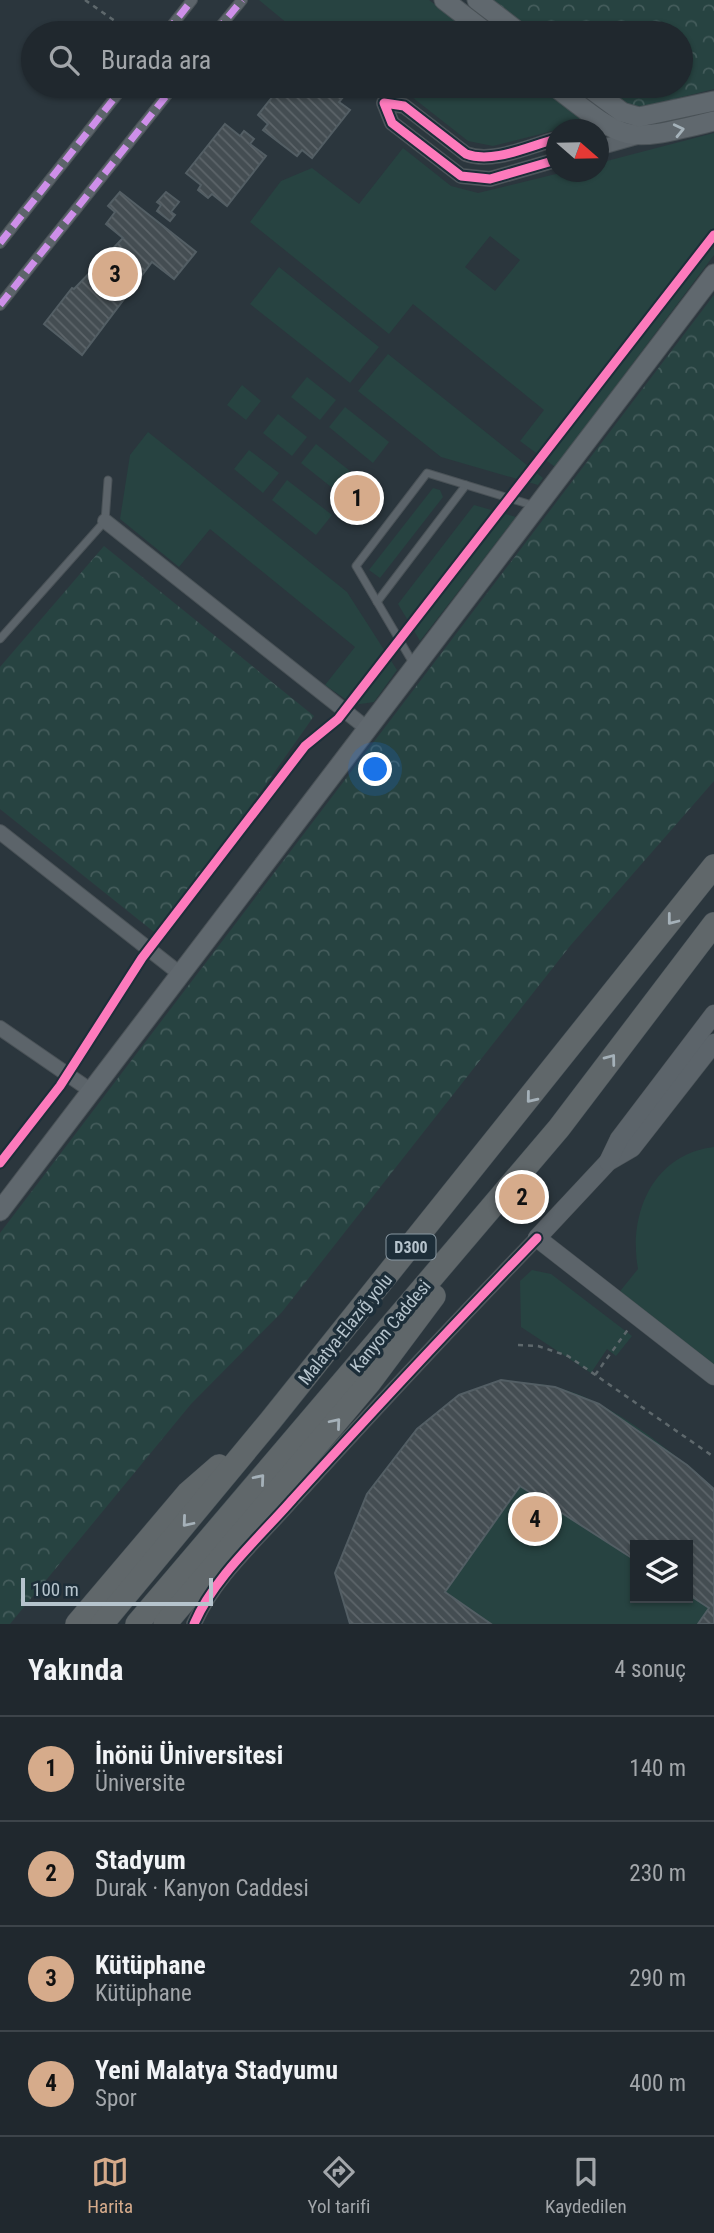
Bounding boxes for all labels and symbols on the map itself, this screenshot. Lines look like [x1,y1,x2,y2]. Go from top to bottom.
north arrow [546,119,609,182]
one-way arrow [673,124,685,138]
pin: 3 [92,248,138,300]
pin: 1 [334,472,380,524]
your location [358,752,392,786]
one-way arrow [667,912,680,924]
one-way arrow [603,1054,616,1067]
one-way arrow [526,1091,539,1103]
pin: 2 [499,1171,545,1223]
road number: D300 [386,1234,436,1260]
street label: Malatya-Elazığ yolu [294,1269,396,1389]
street label: Kanyon Caddesi [345,1276,435,1376]
one-way arrow [328,1418,340,1431]
one-way arrow [252,1474,264,1487]
pin: 4 [512,1493,558,1545]
one-way arrow [182,1514,195,1527]
scale bar [21,1575,214,1607]

